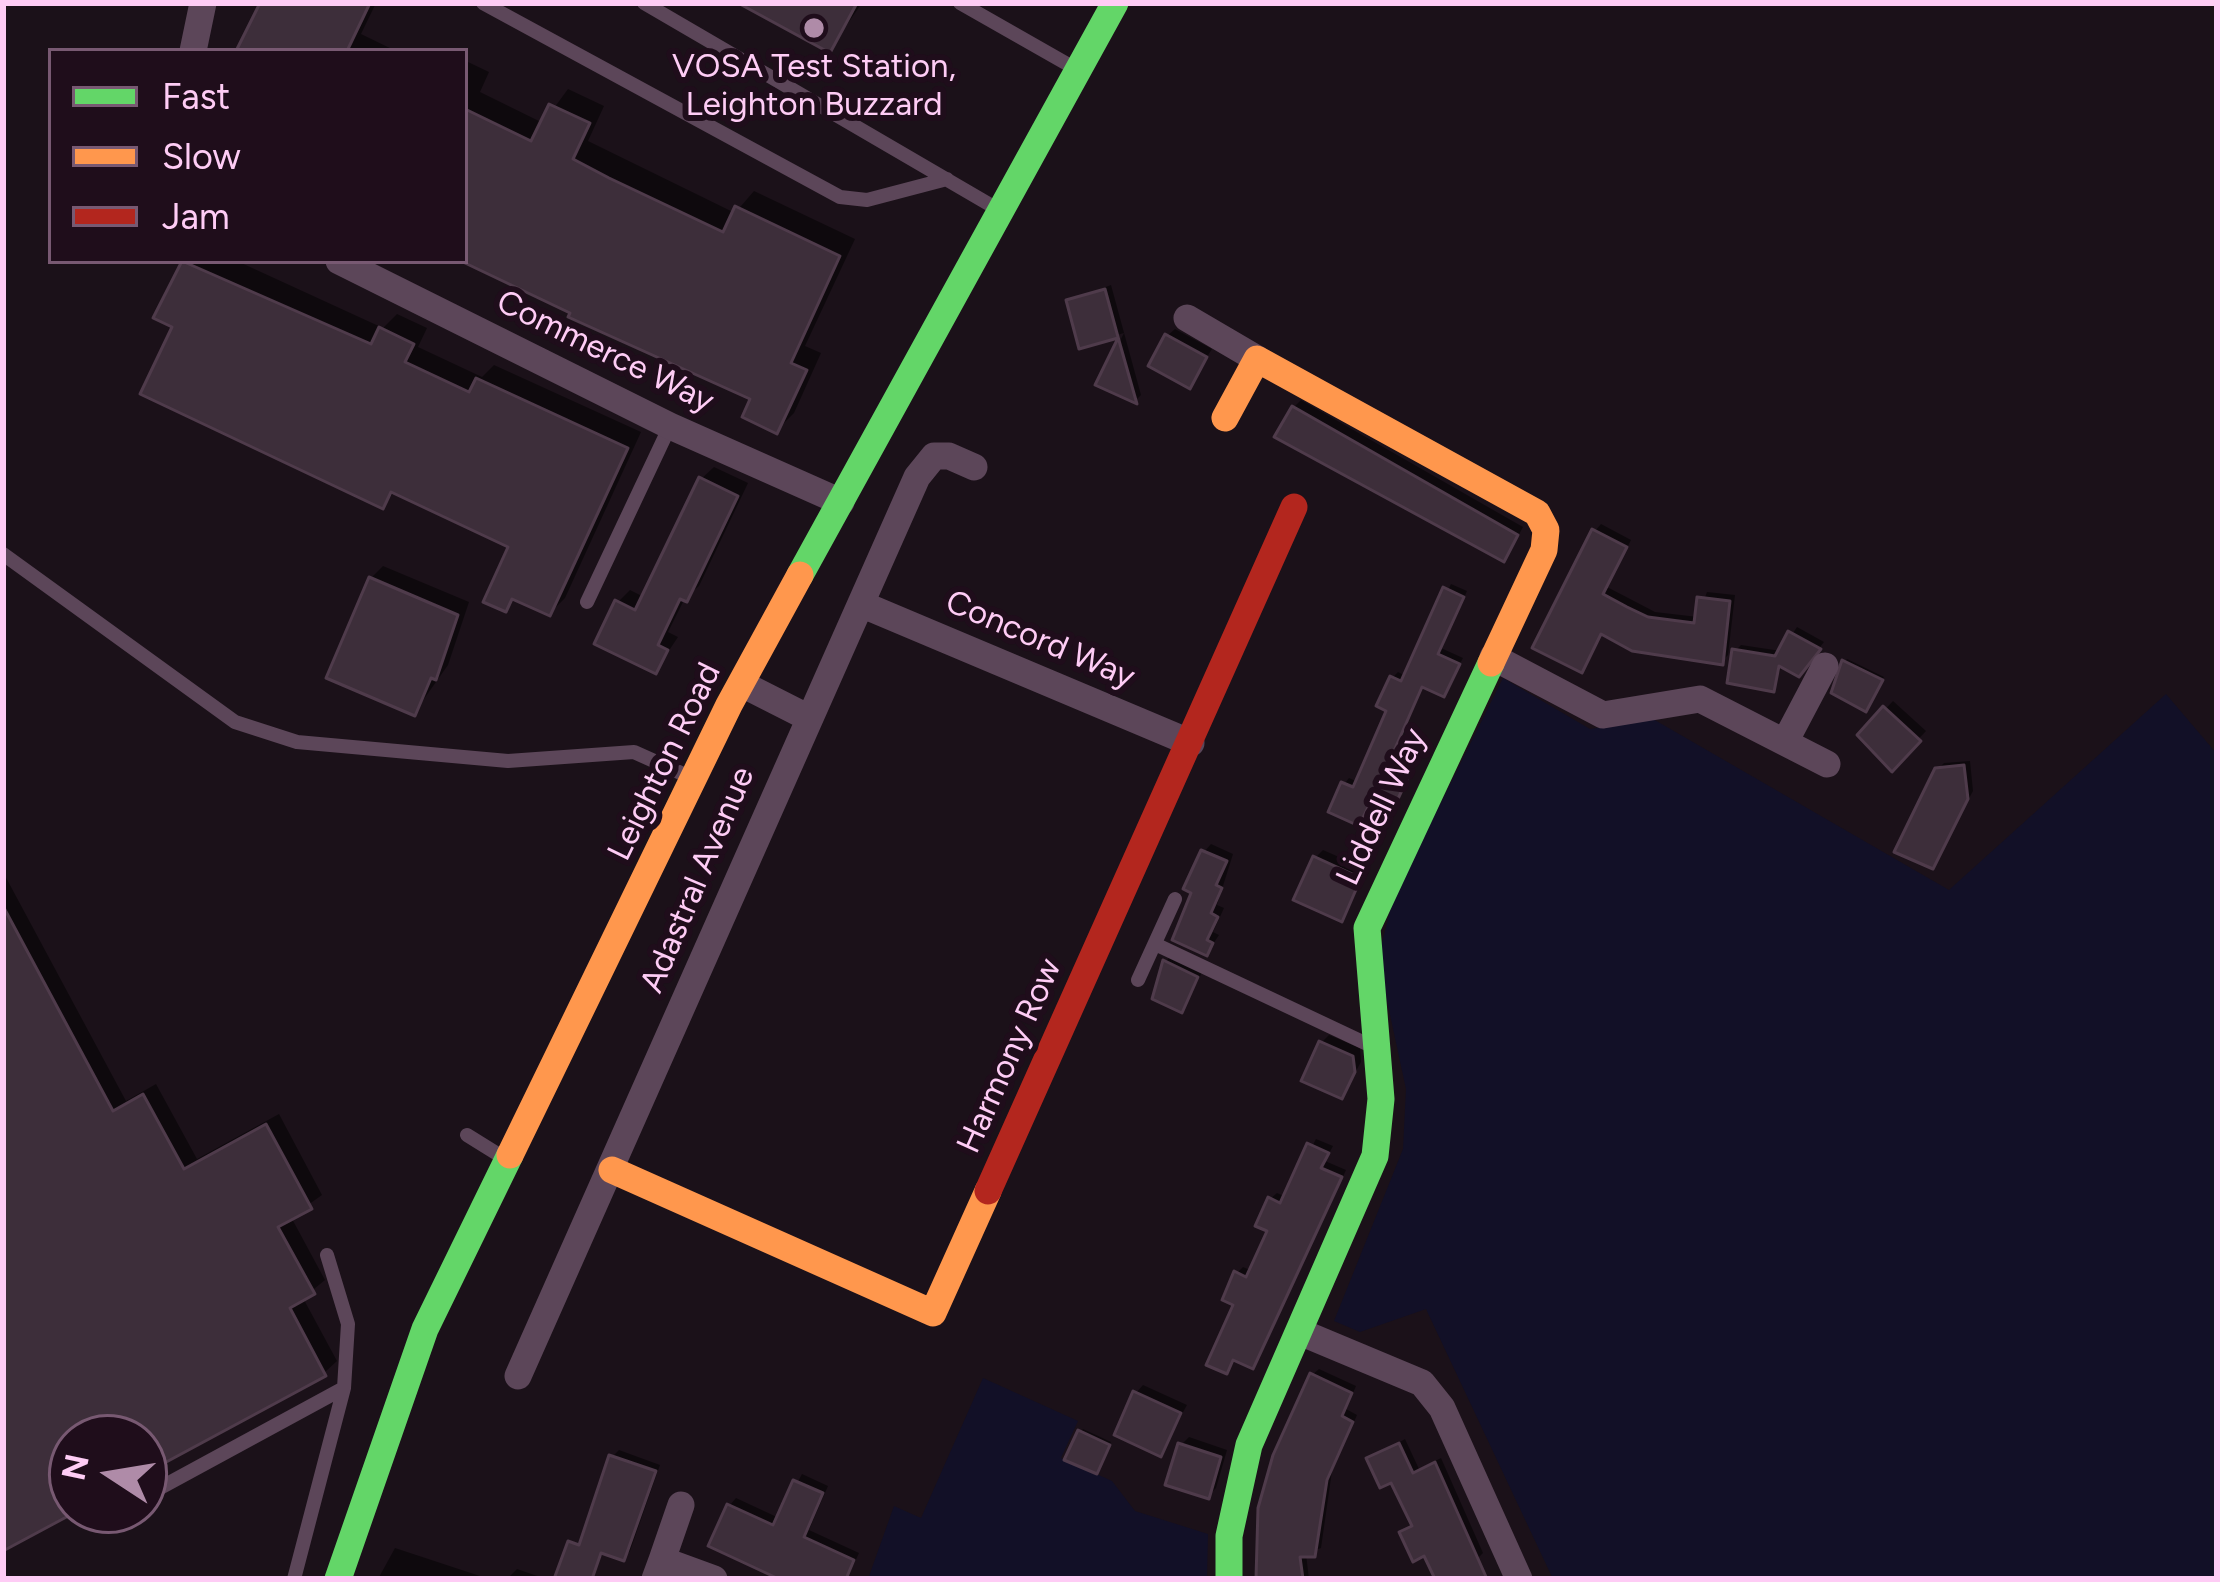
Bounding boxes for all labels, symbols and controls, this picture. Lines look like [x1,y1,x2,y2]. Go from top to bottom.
marker: VOSA Test Station, Leighton Buzzard [801,15,827,41]
place label: VOSA Test Station, Leighton Buzzard [672,47,956,125]
legend [48,48,468,264]
text: Fast [162,75,230,118]
text: Slow [162,135,241,178]
text: Jam [162,195,230,238]
street label: Commerce Way [490,282,720,422]
street label: Concord Way [940,582,1140,698]
street label: Leighton Road [600,657,730,867]
street label: Liddell Way [1328,722,1436,892]
street label: Adastral Avenue [633,761,763,999]
street label: Harmony Row [949,953,1071,1159]
north arrow [48,1414,168,1534]
text: N [54,1451,97,1484]

